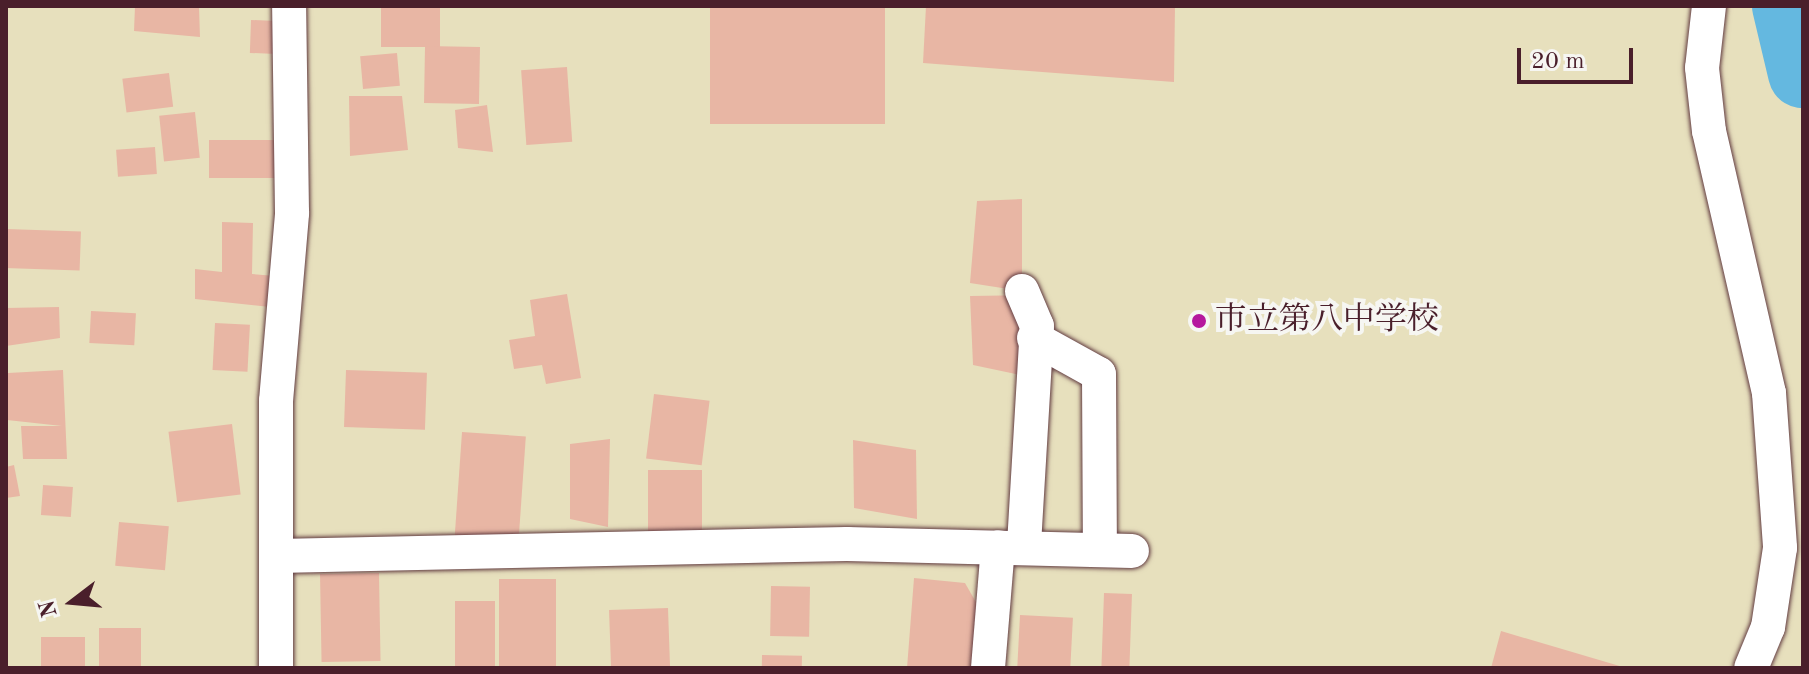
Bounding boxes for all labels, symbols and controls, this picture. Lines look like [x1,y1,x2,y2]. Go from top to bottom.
scale bar [1521,32,1637,82]
text: 20 m [1531,50,1585,74]
place label: 市立第八中学校 [1215,302,1439,340]
marker: 市立第八中学校 [1190,312,1208,330]
north arrow [32,562,112,642]
text: N [36,598,62,620]

